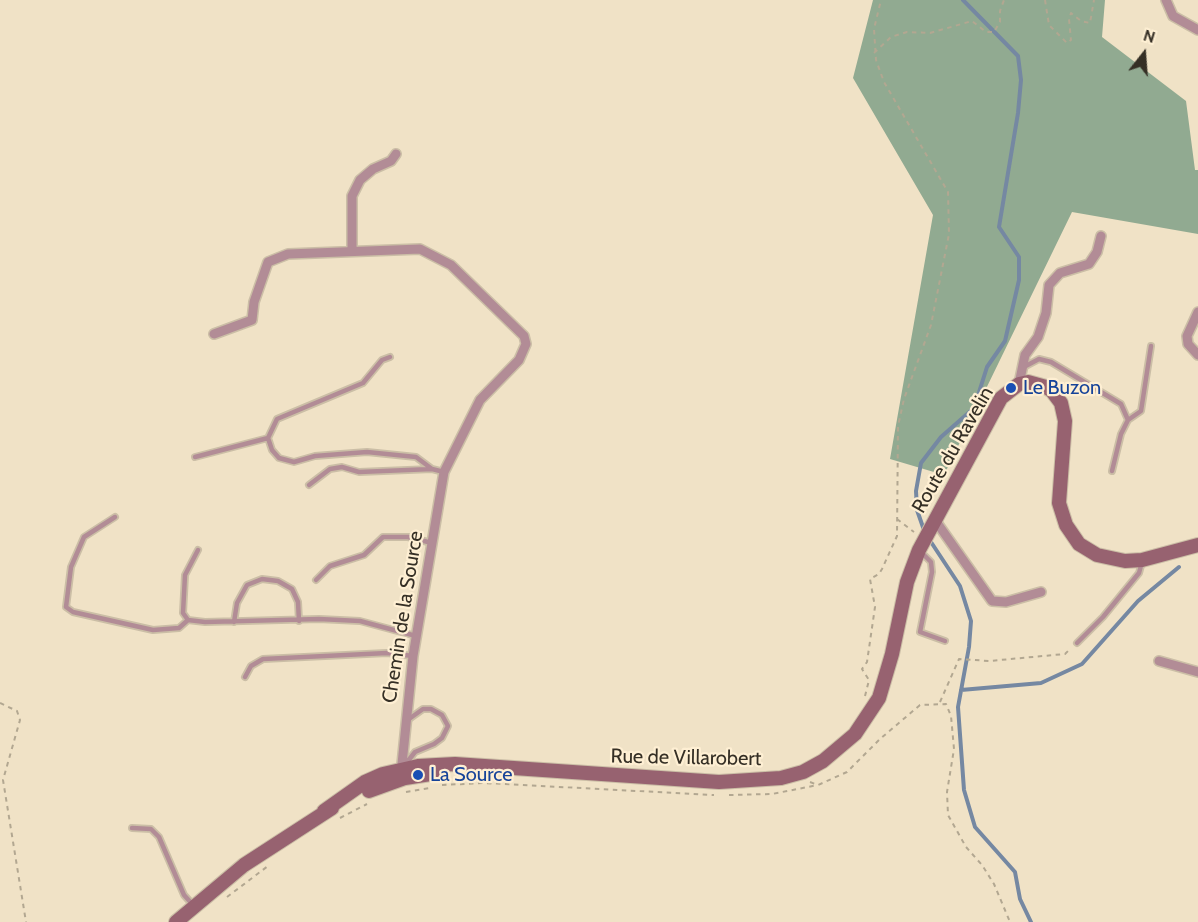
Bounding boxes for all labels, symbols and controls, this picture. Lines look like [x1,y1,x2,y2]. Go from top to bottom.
north arrow [1114,24,1174,84]
text: N [1141,26,1158,47]
place label: Le Buzon [1023,376,1101,400]
marker: Le Buzon [1004,381,1018,395]
street label: Route du Ravelin [907,383,999,517]
street label: Chemin de la Source [378,529,428,705]
street label: Rue de Villarobert [610,745,762,771]
place label: La Source [430,763,513,787]
marker: La Source [411,768,425,782]

